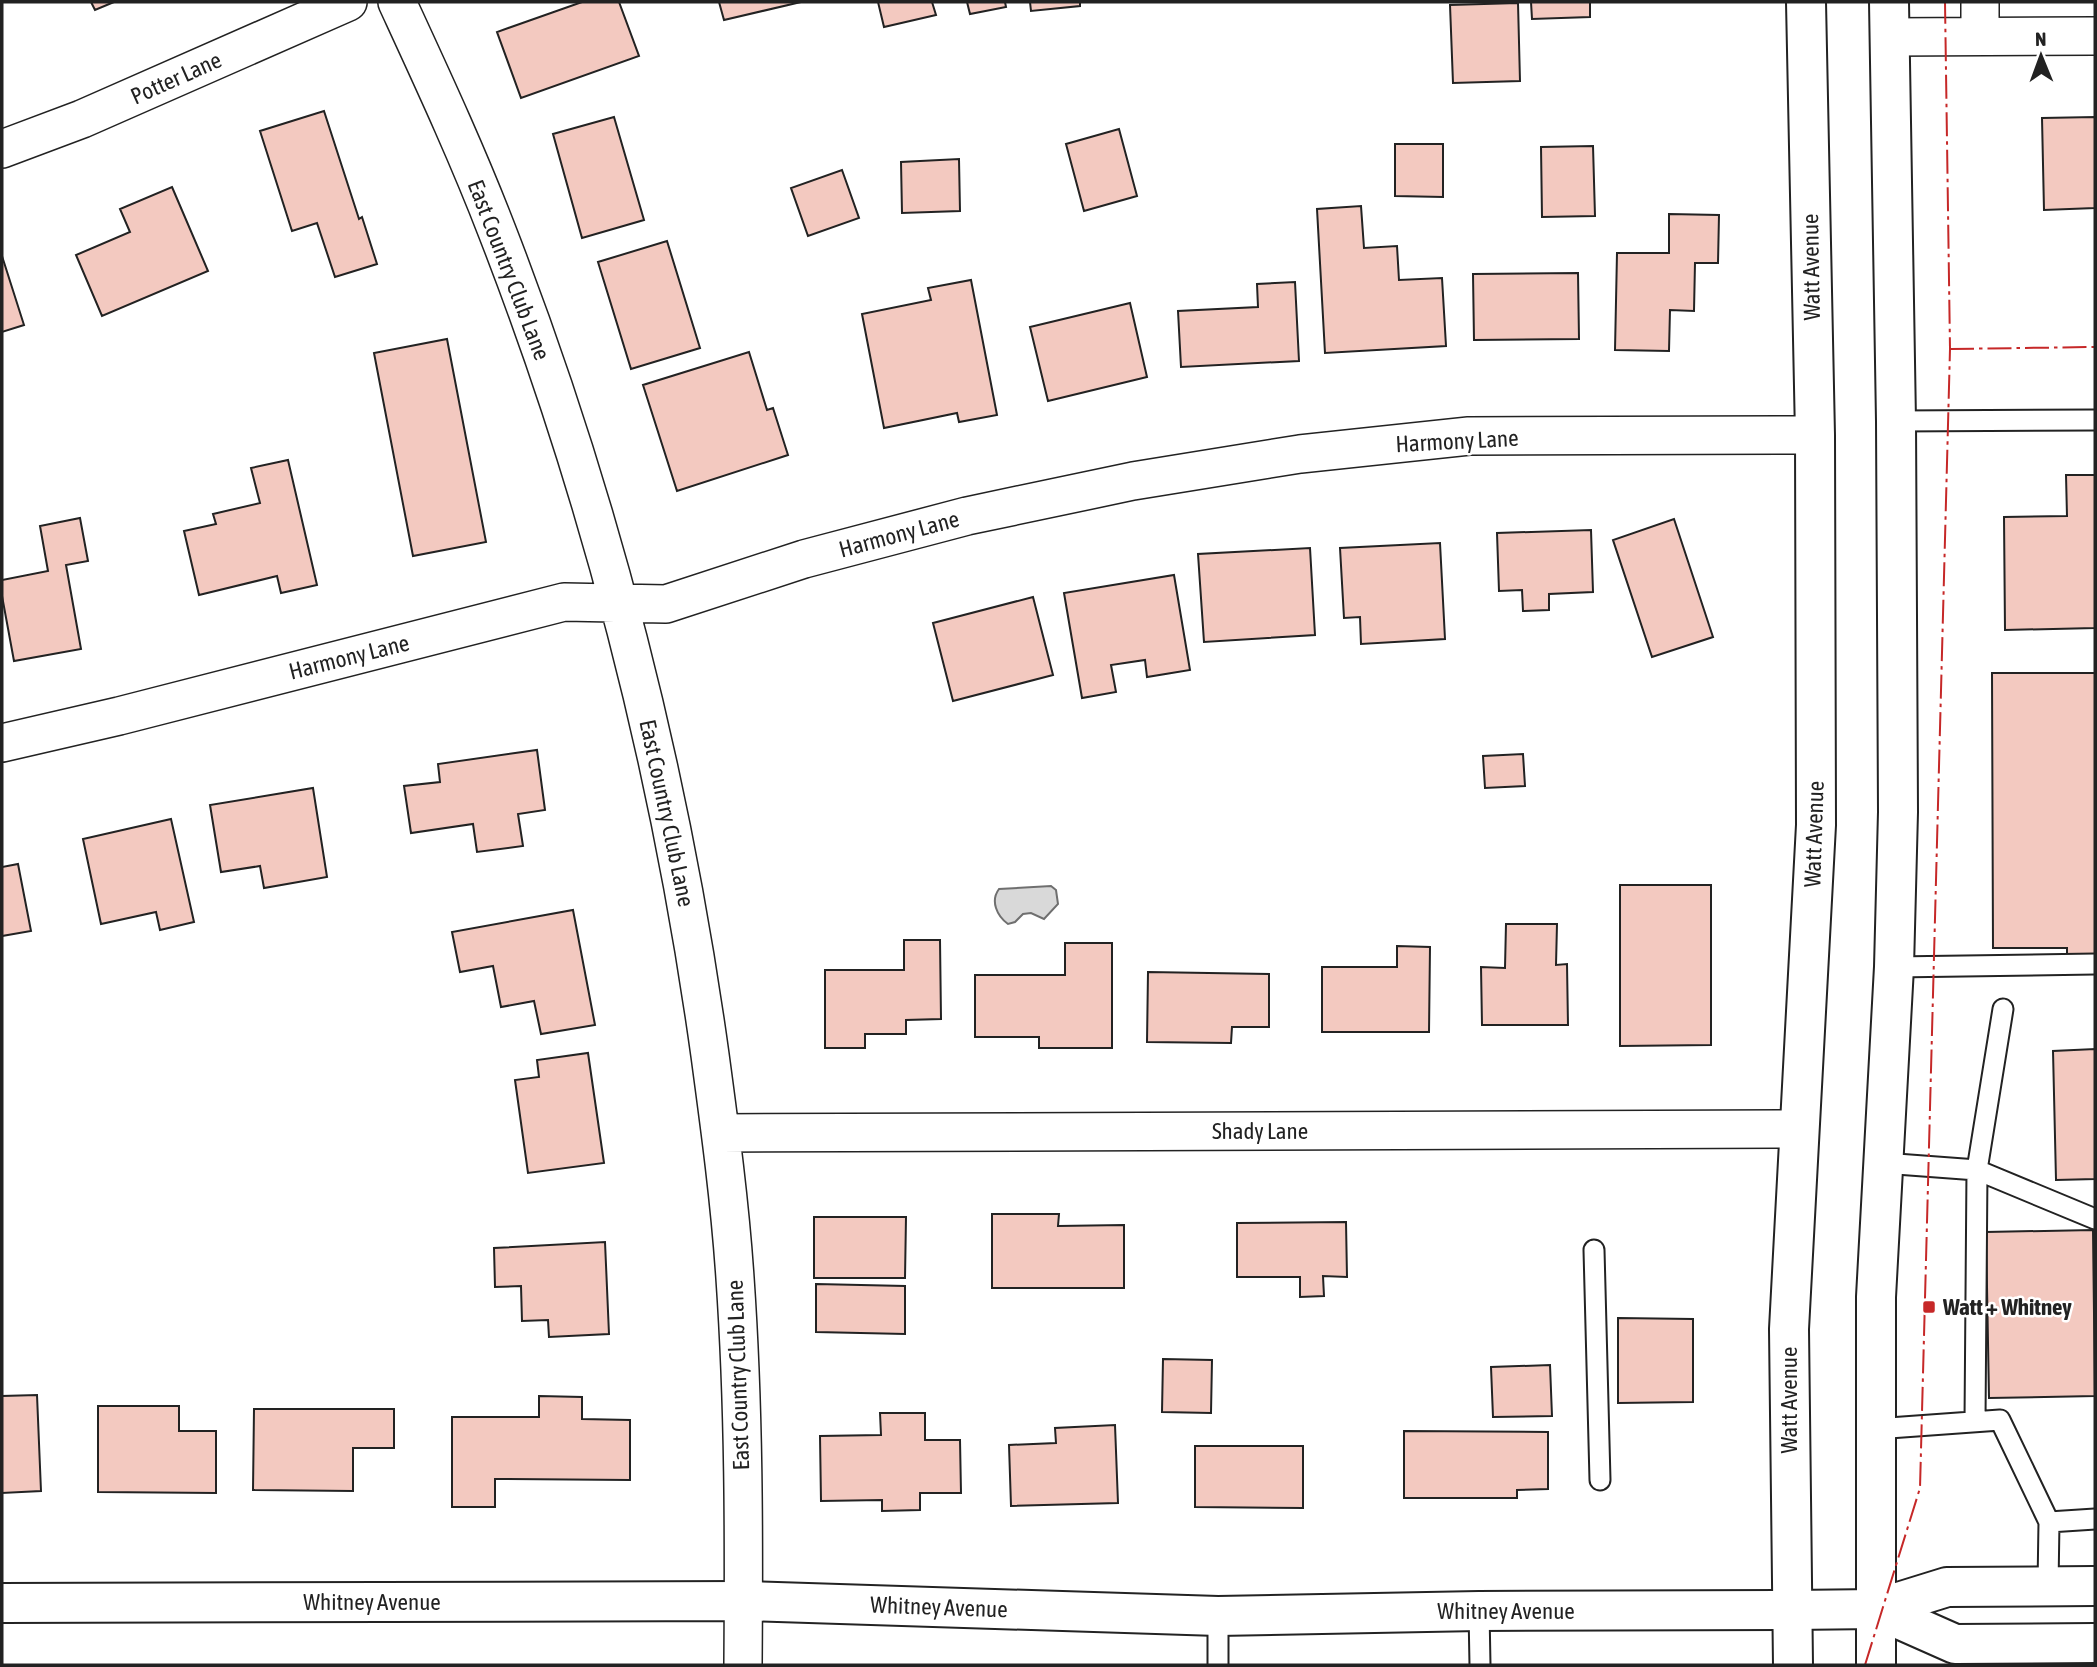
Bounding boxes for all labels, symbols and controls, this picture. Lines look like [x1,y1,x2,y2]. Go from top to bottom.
north arrow [2006,21,2076,91]
text: N [2035,28,2047,50]
street label: Potter Lane [127,47,225,109]
street label: East Country Club Lane [463,176,555,364]
street label: Watt Avenue [1797,213,1825,321]
street label: Harmony Lane [1395,425,1519,457]
street label: Harmony Lane [836,505,962,563]
street label: Harmony Lane [286,629,412,685]
street label: East Country Club Lane [634,717,700,909]
street label: Watt Avenue [1799,780,1829,888]
street label: Shady Lane [1212,1118,1308,1144]
street label: East Country Club Lane [722,1279,754,1471]
place label: Watt + Whitney [1942,1294,2072,1320]
marker: Watt + Whitney [1921,1299,1937,1315]
street label: Watt Avenue [1776,1347,1802,1453]
street label: Whitney Avenue [303,1589,441,1615]
street label: Whitney Avenue [870,1592,1008,1622]
street label: Whitney Avenue [1437,1598,1575,1624]

